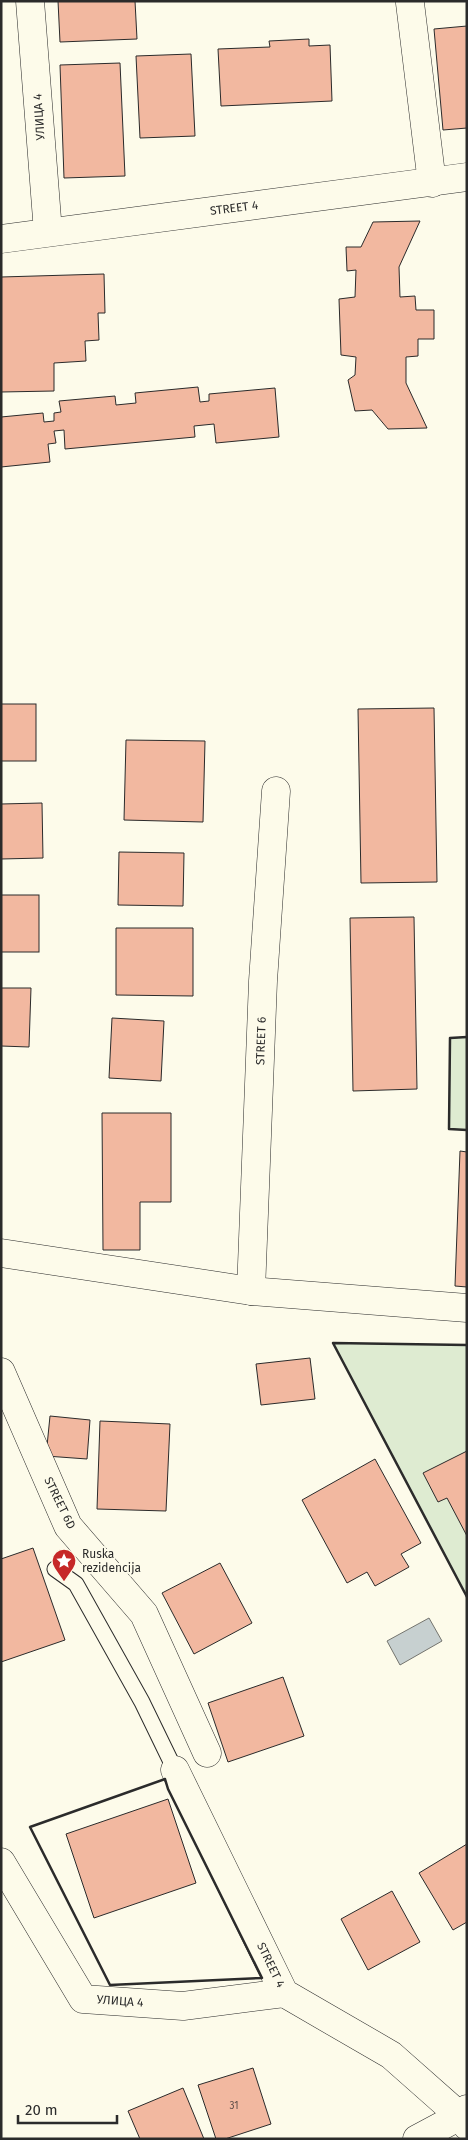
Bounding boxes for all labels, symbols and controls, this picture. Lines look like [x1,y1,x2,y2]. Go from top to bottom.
street label: УЛИЦА 4 [30,93,48,141]
street label: STREET 4 [209,198,259,218]
street label: STREET 6 [253,1017,269,1065]
street label: STREET 6D [41,1475,79,1532]
place label: Ruska rezidencija [82,1547,141,1575]
place icon: Ruska rezidencija [51,1548,77,1582]
street label: STREET 4 [254,1940,288,1990]
street label: УЛИЦА 4 [96,1992,144,2010]
scale bar [18,2092,116,2124]
house number: 31 [229,2100,239,2112]
text: 20 m [25,2101,58,2119]

